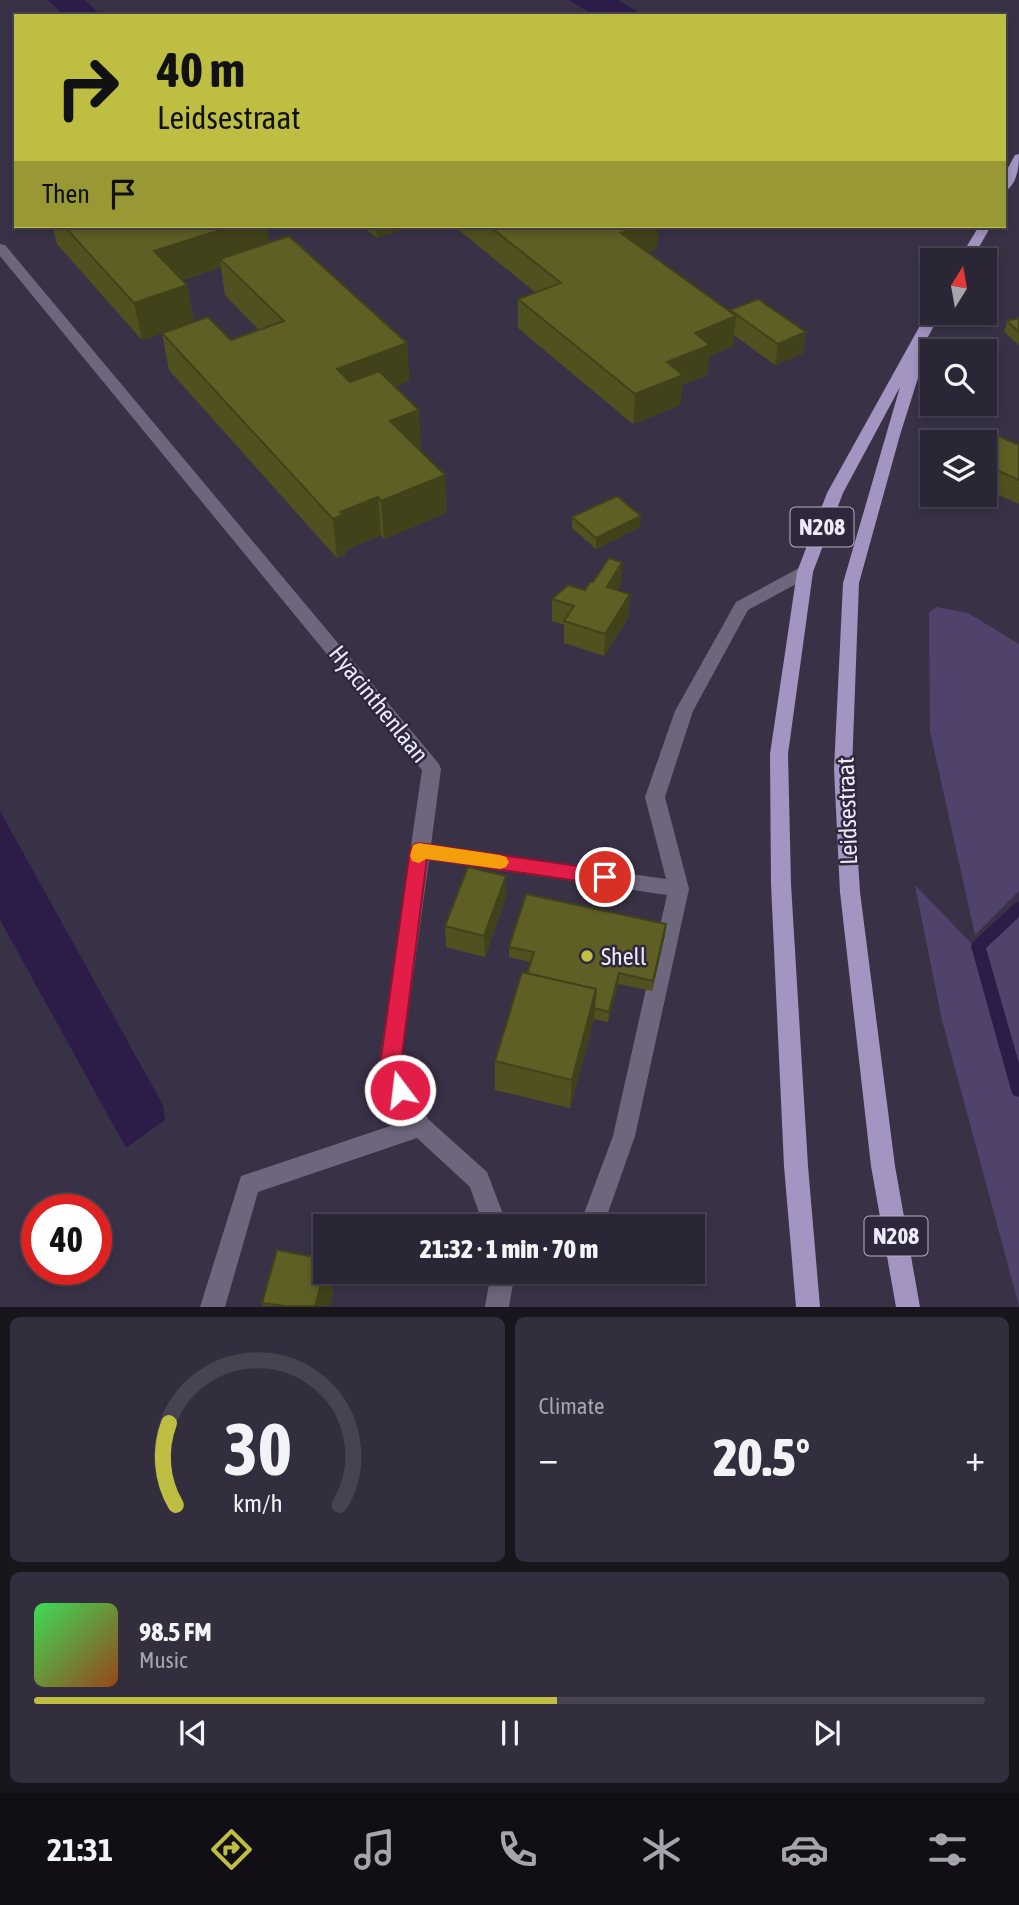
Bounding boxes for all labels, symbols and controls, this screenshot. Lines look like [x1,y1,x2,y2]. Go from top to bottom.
text: 40 m [157,41,245,97]
icon: right [42,42,133,133]
text: Leidsestraat [157,99,301,136]
icon: arrive [104,175,142,213]
text: Then [42,179,90,209]
north arrow [920,248,998,326]
map controls [920,248,997,507]
button: search [920,339,997,416]
button: layers [920,430,997,507]
road number: N208 [790,508,854,547]
street label: Hyacinthenlaan [324,640,434,768]
street label: Leidsestraat [832,757,862,865]
pin [575,847,635,907]
icon: arrive [586,858,624,896]
place label: Shell [601,943,647,970]
marker: Shell [579,948,595,964]
position arrow [363,1053,437,1127]
speed limit sign: 40 [21,1194,112,1285]
road number: N208 [864,1217,928,1256]
text: 21:32 · 1 min · 70 m [420,1234,598,1264]
text: Climate [539,1393,604,1419]
text: 30 [223,1408,291,1491]
text: 20.5° [713,1427,810,1487]
text: − [539,1436,558,1479]
text: + [965,1436,985,1479]
text: km/h [232,1489,282,1517]
text: 98.5 FM [139,1617,212,1647]
text: Music [139,1647,187,1673]
icon: previous [174,1714,212,1752]
icon: pause [491,1714,529,1752]
icon: next [808,1714,846,1752]
icon: directions [207,1825,256,1874]
icon: music [350,1825,399,1874]
icon: phone [493,1825,542,1874]
icon: climate [637,1825,686,1874]
icon: car [780,1825,829,1874]
icon: filters [923,1825,972,1874]
text: 21:31 [47,1831,113,1868]

